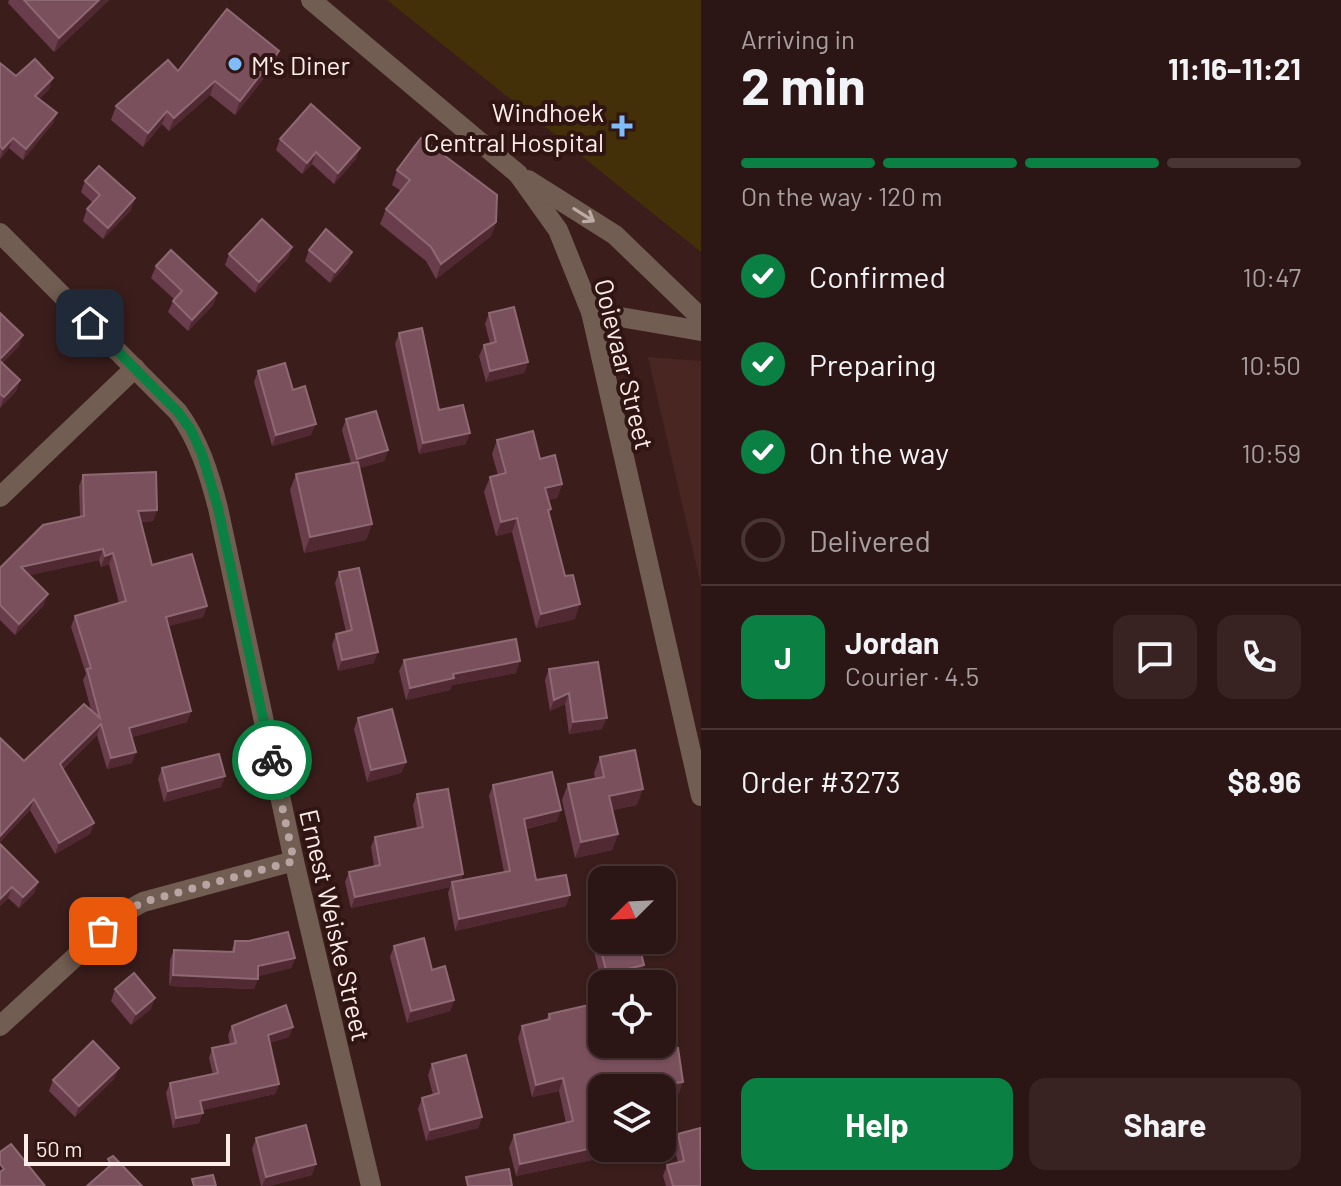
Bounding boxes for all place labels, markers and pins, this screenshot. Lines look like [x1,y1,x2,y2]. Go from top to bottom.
place label: M's Diner [251,49,350,80]
marker: M's Diner [226,55,244,73]
place label: Windhoek Central Hospital [424,96,604,157]
marker: Windhoek Central Hospital [611,115,633,137]
pin [56,289,124,357]
pin [69,897,137,965]

